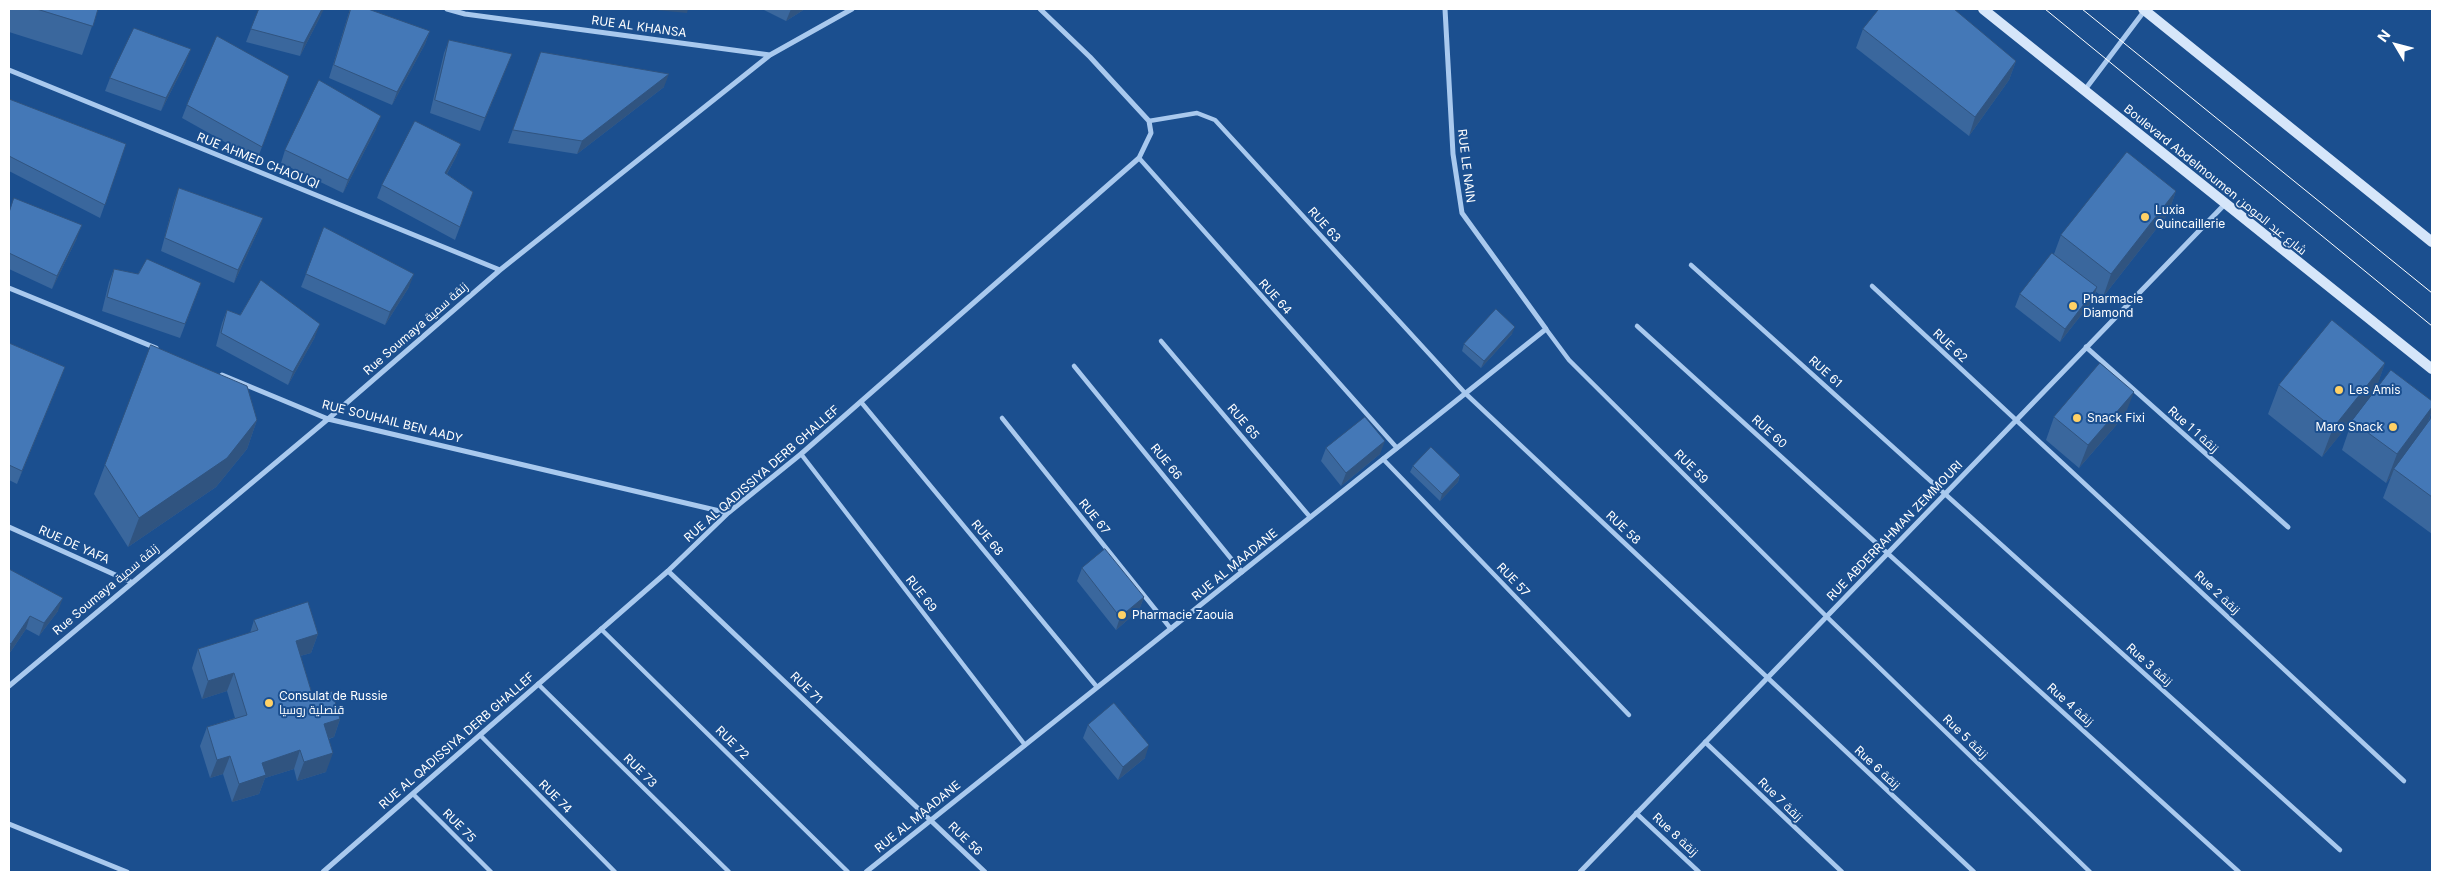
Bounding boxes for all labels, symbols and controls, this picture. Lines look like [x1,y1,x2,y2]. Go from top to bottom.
street label: RUE AL KHANSA [590,13,688,41]
north arrow [2371,20,2421,70]
text: N [2374,26,2394,45]
street label: Boulevard Abdelmoumen شارع عبد المومن [2121,102,2309,258]
street label: RUE LE NAIN [1454,128,1478,204]
street label: RUE AHMED CHAOUQI [195,130,321,192]
place label: Luxia Quincaillerie [2155,203,2225,231]
street label: RUE 63 [1305,205,1343,245]
marker: Luxia Quincaillerie [2139,211,2151,223]
street label: RUE 64 [1255,276,1295,318]
street label: Rue Soumaya زنقة سمية [361,280,471,378]
place label: Pharmacie Diamond [2083,292,2143,320]
marker: Pharmacie Diamond [2067,300,2079,312]
street label: RUE 62 [1930,326,1970,366]
street label: RUE 61 [1805,353,1845,391]
place label: Les Amis [2349,383,2401,397]
marker: Les Amis [2333,384,2345,396]
street label: RUE SOUHAIL BEN AADY [320,398,464,446]
street label: RUE 65 [1224,401,1262,443]
street label: RUE AL QADISSIYA DERB GHALLEF [681,403,843,545]
street label: Rue 1 زنقة 1 [2165,404,2221,456]
place label: Snack Fixi [2087,411,2145,425]
marker: Snack Fixi [2071,412,2083,424]
street label: RUE 60 [1748,413,1790,451]
place label: Maro Snack [2316,420,2383,434]
marker: Maro Snack [2387,421,2399,433]
street label: RUE 66 [1147,441,1185,483]
street label: RUE 59 [1671,447,1711,487]
street label: RUE ABDERRAHMAN ZEMMOURI [1824,458,1966,604]
street label: RUE 67 [1075,496,1113,538]
street label: RUE 58 [1603,508,1643,548]
street label: RUE 68 [968,517,1006,559]
street label: RUE DE YAFA [36,523,112,567]
street label: RUE AL MAADANE [1189,526,1281,604]
street label: Rue Soumaya زنقة سمية [50,541,162,639]
street label: RUE 57 [1493,560,1533,600]
street label: Rue 2 زنقة [2191,568,2243,618]
street label: RUE 69 [902,573,940,615]
place label: Pharmacie Zaouia [1132,608,1234,622]
marker: Pharmacie Zaouia [1116,609,1128,621]
street label: Rue 3 زنقة [2123,641,2175,689]
street label: RUE 71 [787,669,825,707]
street label: RUE AL QADISSIYA DERB GHALLEF [376,670,538,812]
street label: Rue 4 زنقة [2044,680,2096,730]
place label: Consulat de Russie قنصلية روسيا [279,689,388,717]
marker: Consulat de Russie قنصلية روسيا [263,697,275,709]
street label: Rue 5 زنقة [1940,712,1990,762]
street label: RUE 72 [712,723,752,763]
street label: Rue 6 زنقة [1851,743,1903,793]
street label: RUE 73 [620,751,660,791]
street label: Rue 7 زنقة [1755,775,1805,825]
street label: RUE 74 [535,777,575,817]
street label: RUE AL MAADANE [872,778,964,856]
street label: RUE 75 [439,806,479,846]
street label: Rue 8 زنقة [1649,810,1701,860]
street label: RUE 56 [945,819,985,859]

